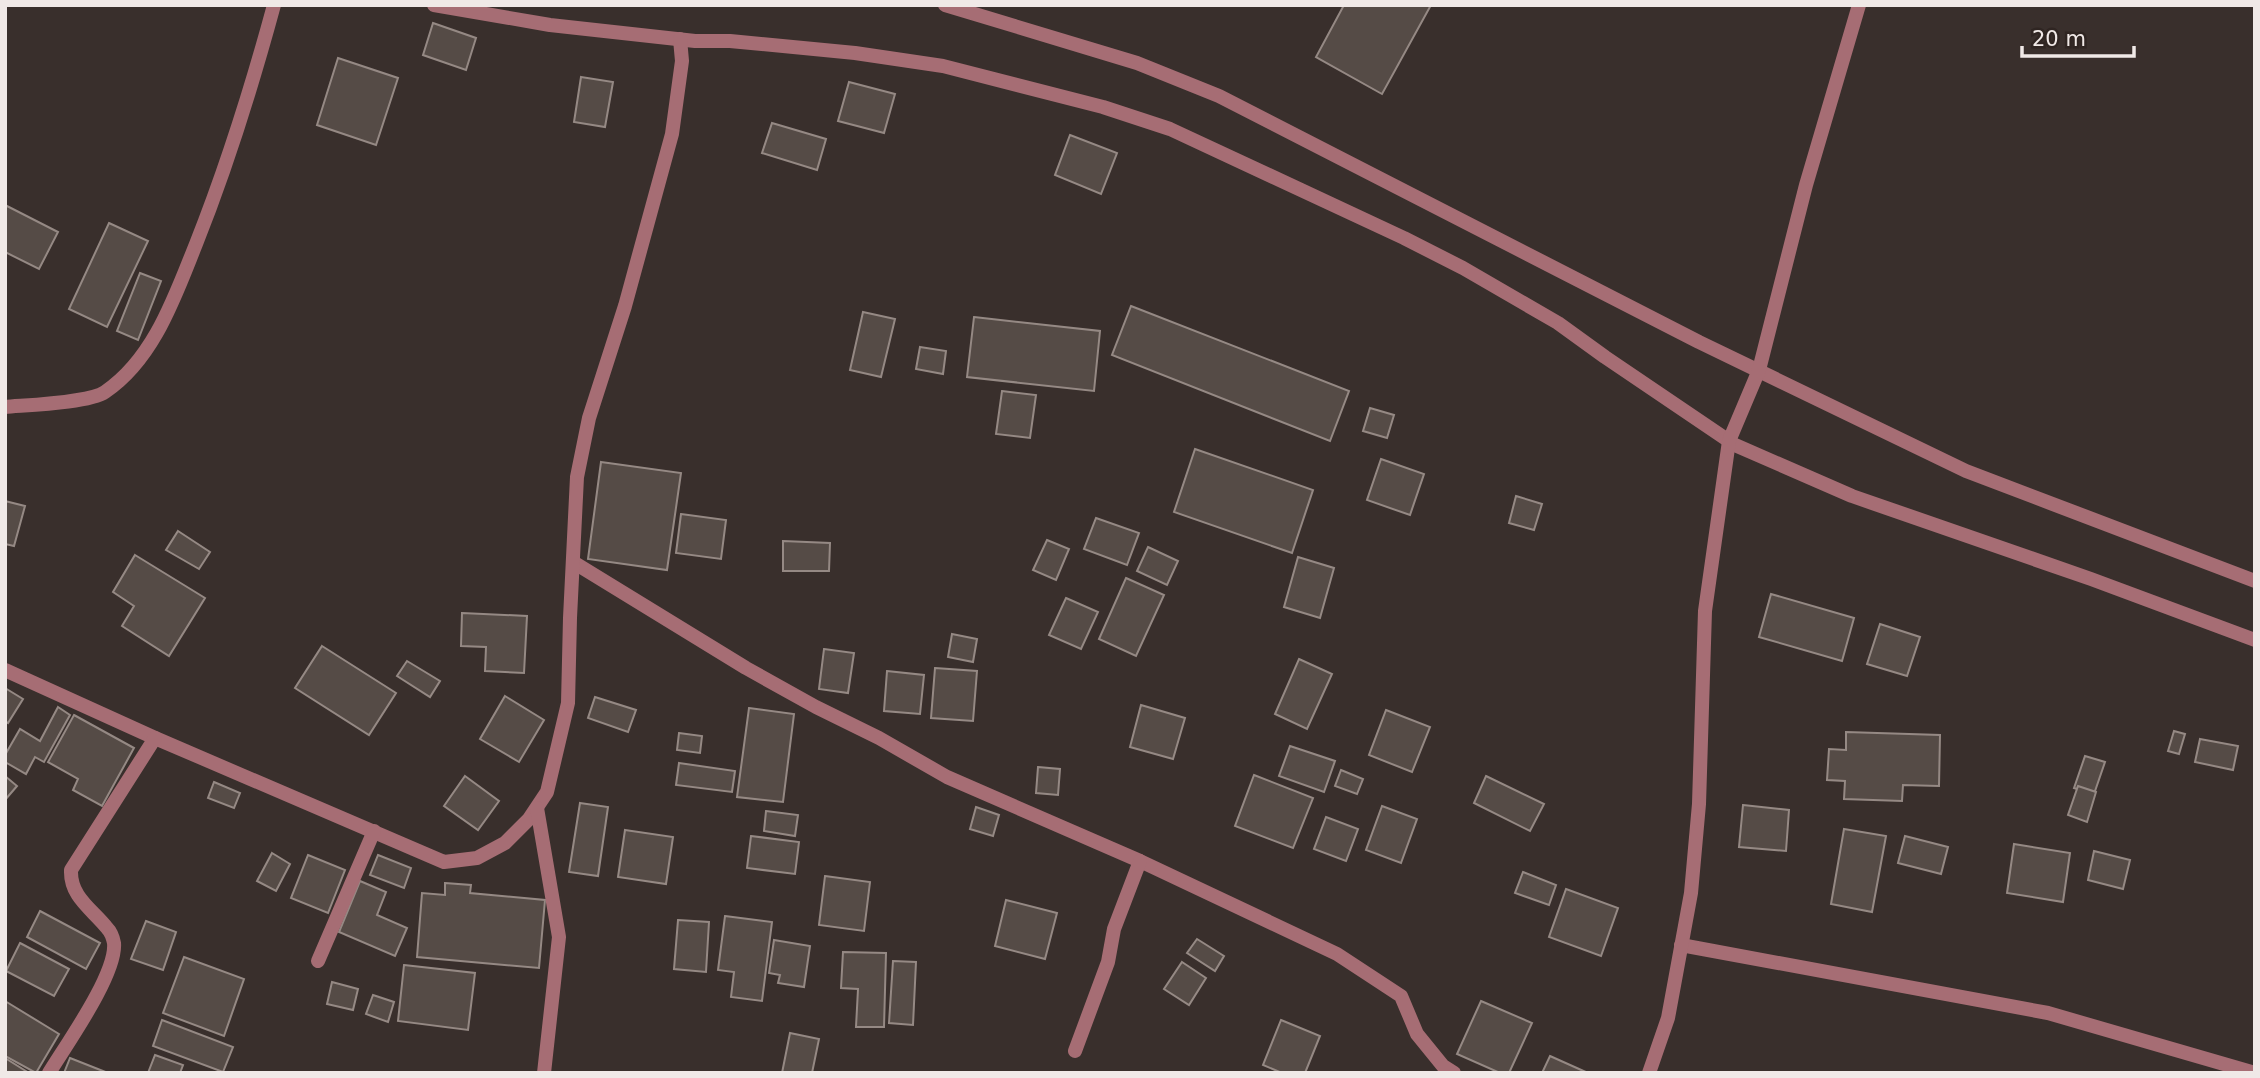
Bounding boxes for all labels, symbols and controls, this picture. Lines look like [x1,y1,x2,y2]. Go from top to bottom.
scale bar [2022,14,2134,58]
text: 20 m [2032,27,2086,51]

